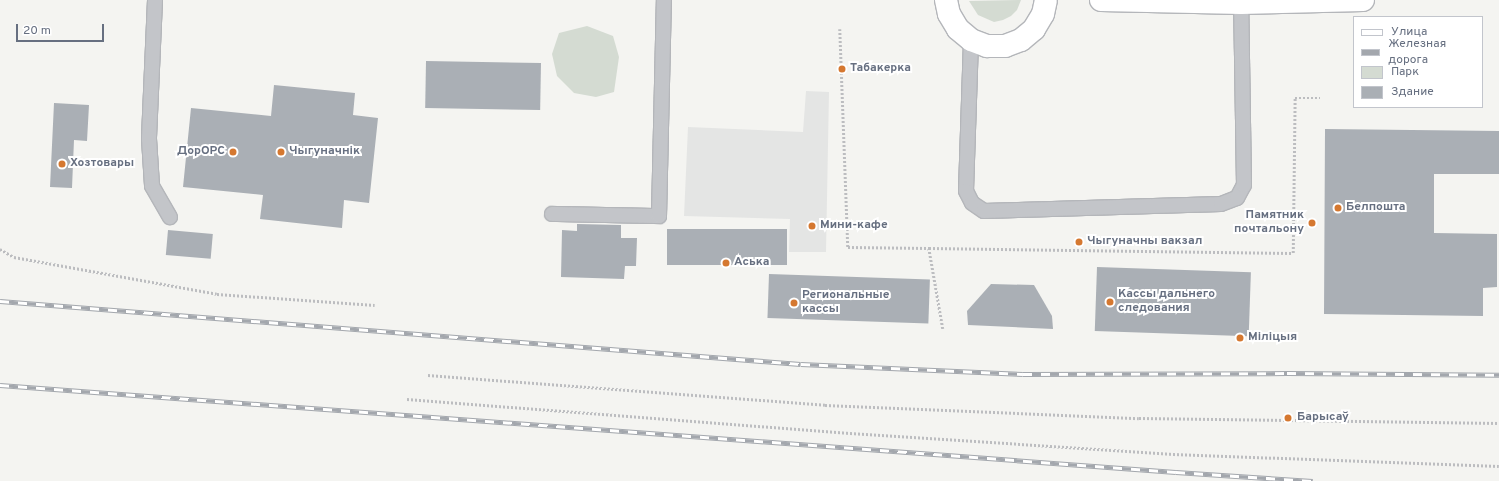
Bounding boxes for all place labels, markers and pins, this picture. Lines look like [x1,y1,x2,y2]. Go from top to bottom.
place label: Табакерка [850,62,911,76]
marker: Табакерка [837,64,847,74]
place label: ДорОРС [177,145,225,159]
place label: Чыгуначнік [289,145,360,159]
marker: ДорОРС [228,147,238,157]
marker: Чыгуначнік [276,147,286,157]
place label: Хозтовары [70,157,134,171]
marker: Хозтовары [57,159,67,169]
place label: Белпошта [1346,201,1406,215]
marker: Белпошта [1333,203,1343,213]
place label: Памятник почтальону [1234,209,1304,237]
marker: Памятник почтальону [1307,218,1317,228]
place label: Мини-кафе [820,219,888,233]
marker: Мини-кафе [807,221,817,231]
place label: Чыгуначны вакзал [1087,235,1202,249]
marker: Чыгуначны вакзал [1074,237,1084,247]
place label: Аська [734,256,769,270]
marker: Аська [721,258,731,268]
place label: Кассы дальнего следования [1118,288,1215,316]
place label: Региональные кассы [802,289,889,317]
marker: Кассы дальнего следования [1105,297,1115,307]
marker: Региональные кассы [789,298,799,308]
place label: Міліцыя [1248,331,1297,345]
marker: Міліцыя [1235,333,1245,343]
place label: Барысаў [1297,411,1349,425]
marker: Барысаў [1282,412,1294,424]

